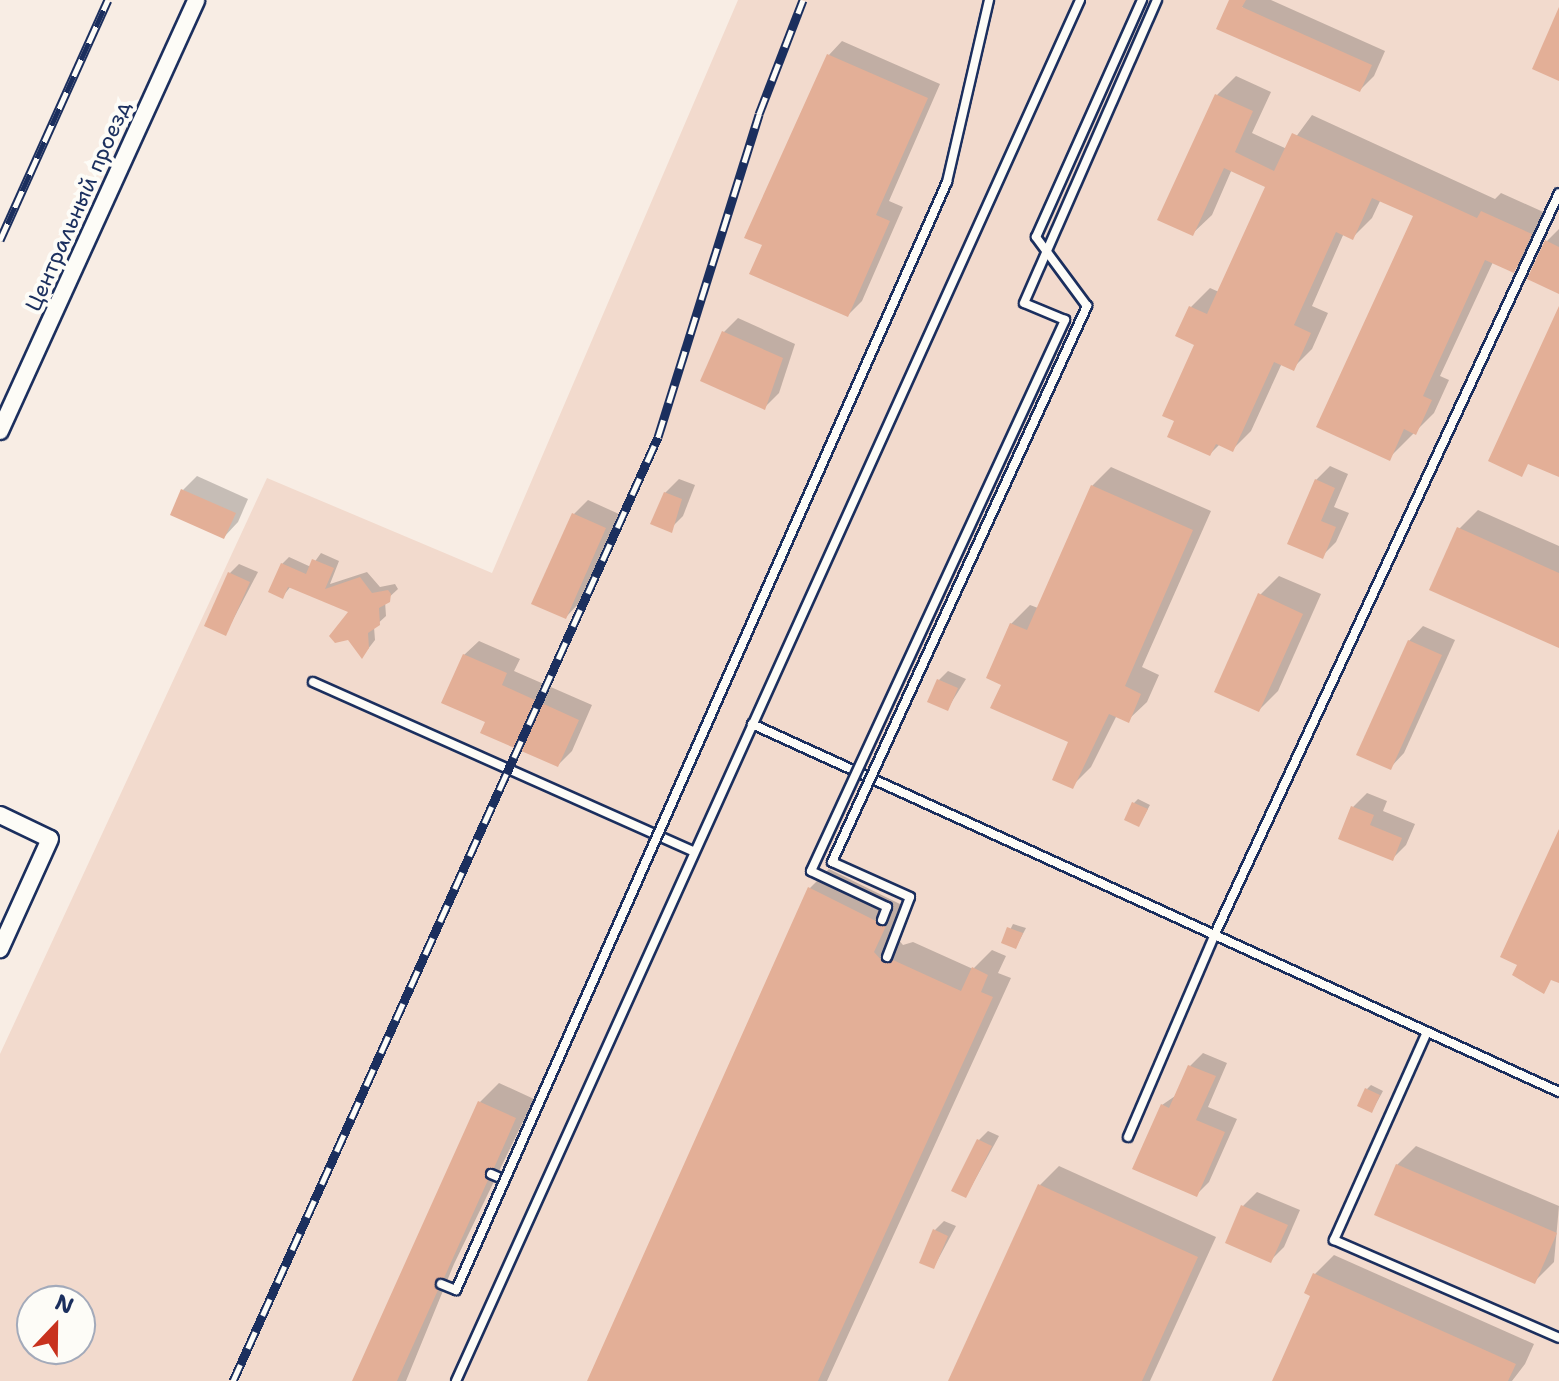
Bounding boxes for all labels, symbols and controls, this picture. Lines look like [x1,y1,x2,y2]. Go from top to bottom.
street label: Центральный проезд [20,97,136,315]
north arrow [16,1285,96,1365]
text: N [51,1287,78,1321]

